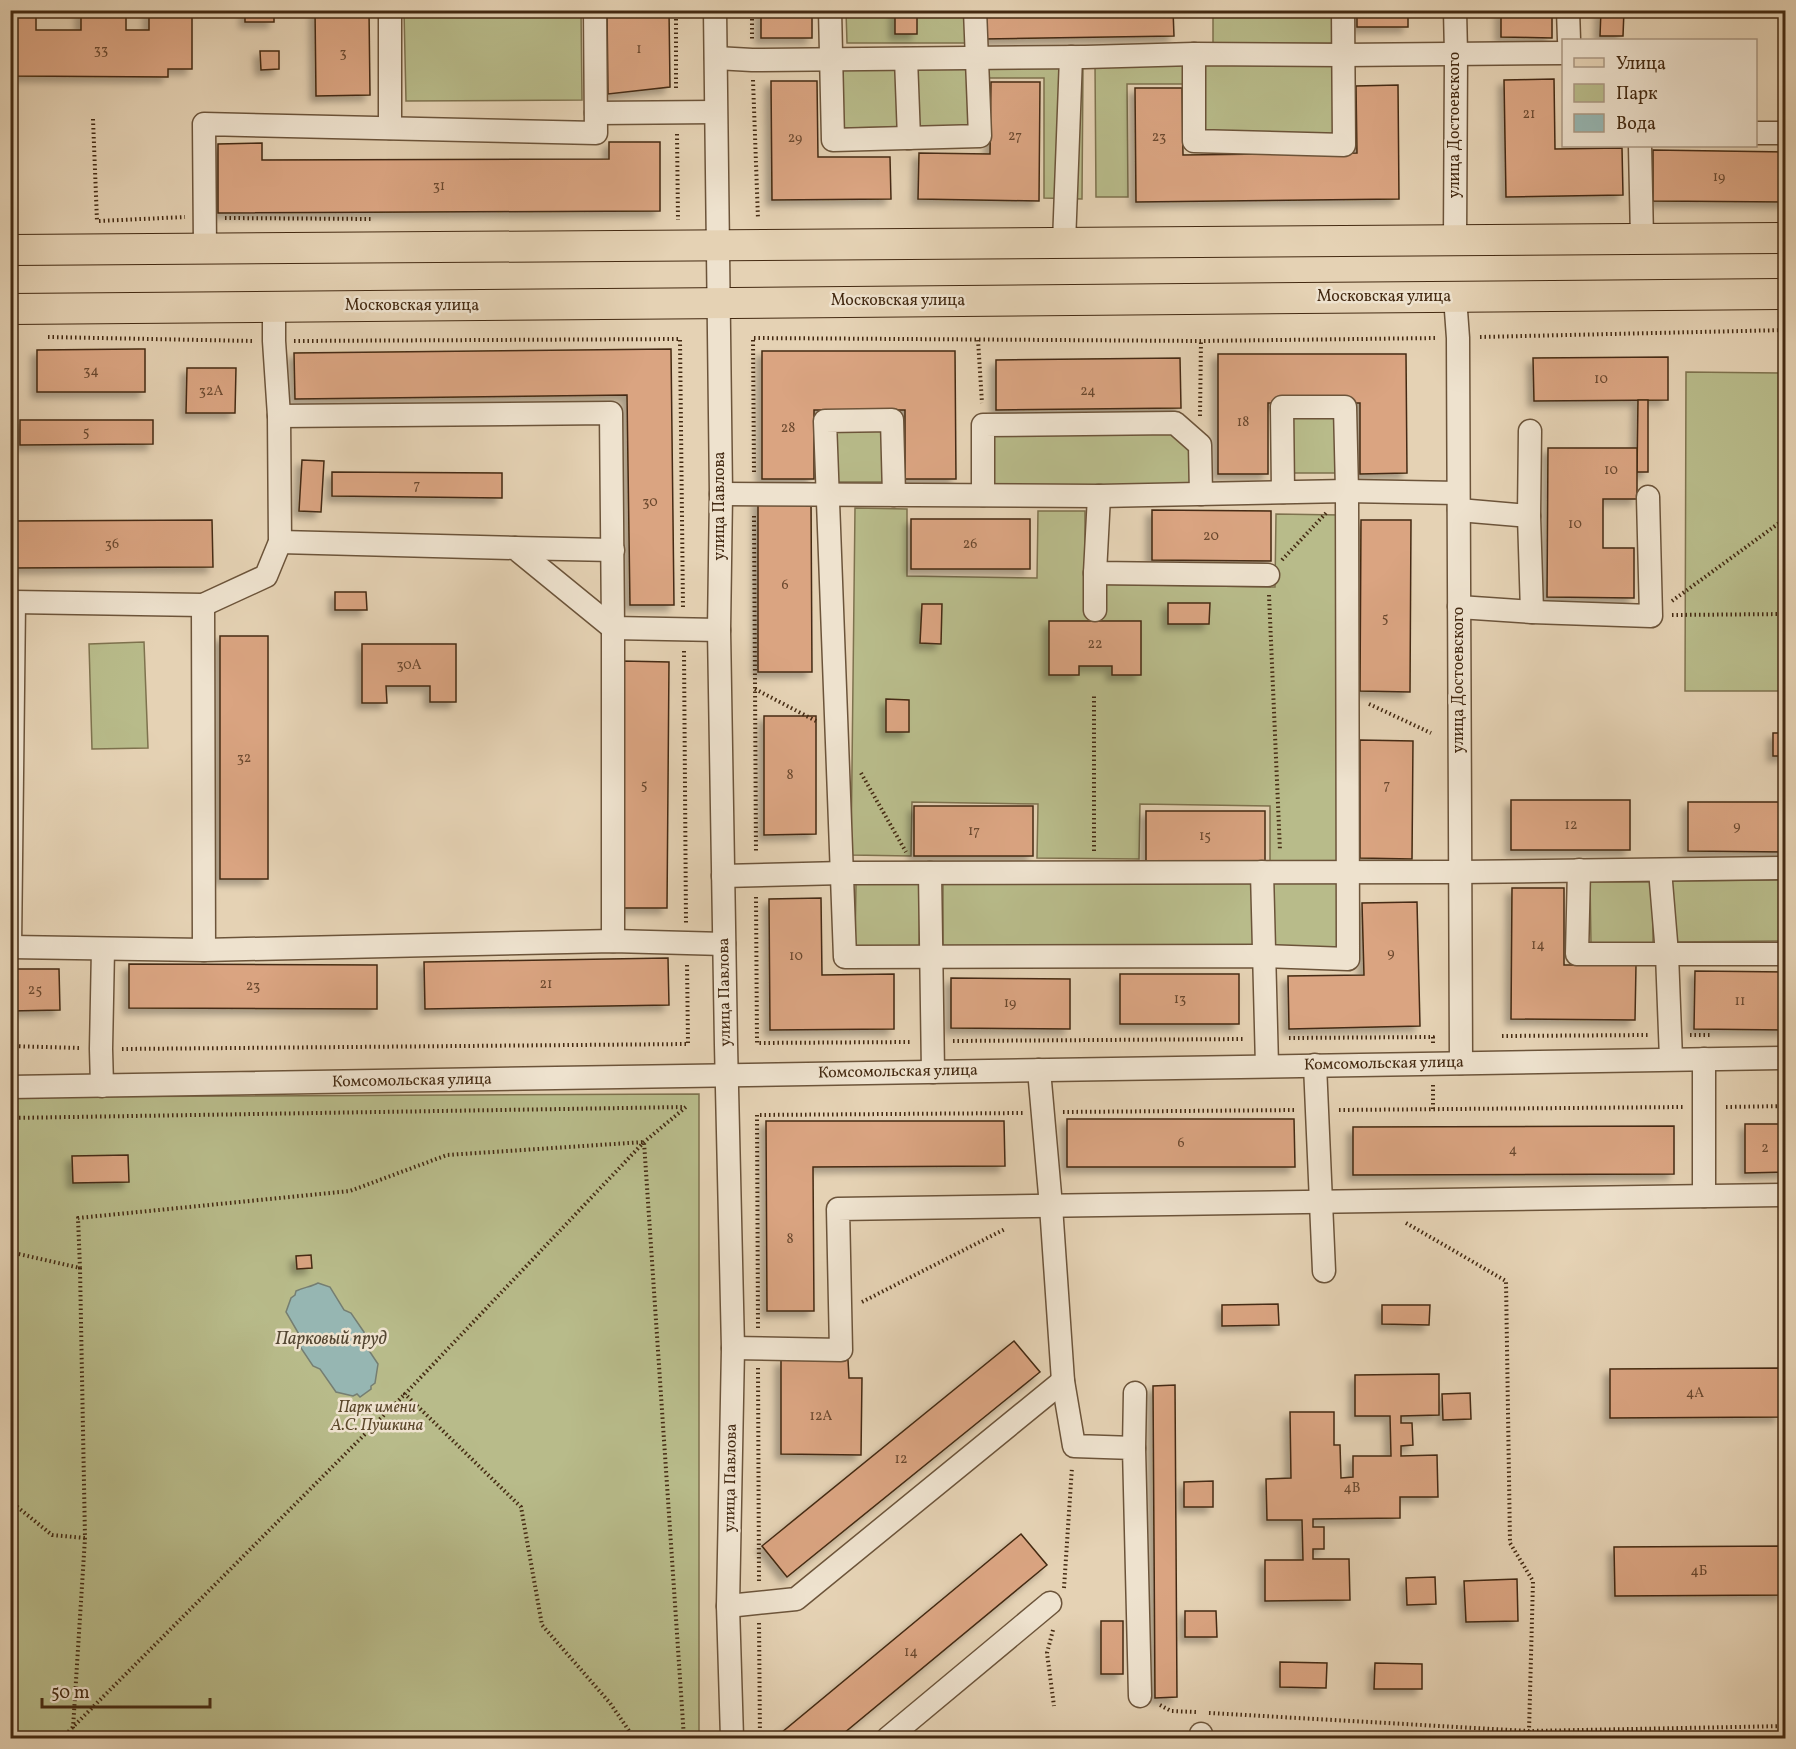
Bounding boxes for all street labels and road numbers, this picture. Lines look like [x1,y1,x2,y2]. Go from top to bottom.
street label: улица Достоевского [1444,52,1466,198]
street label: Московская улица [1317,286,1451,308]
street label: Московская улица [831,290,965,312]
street label: Московская улица [345,295,479,317]
street label: улица Павлова [709,451,731,561]
street label: улица Достоевского [1448,607,1470,753]
street label: улица Павлова [713,937,737,1047]
street label: Комсомольская улица [1304,1052,1464,1076]
street label: Комсомольская улица [818,1060,978,1084]
street label: Комсомольская улица [332,1069,492,1093]
street label: улица Павлова [719,1423,743,1533]

